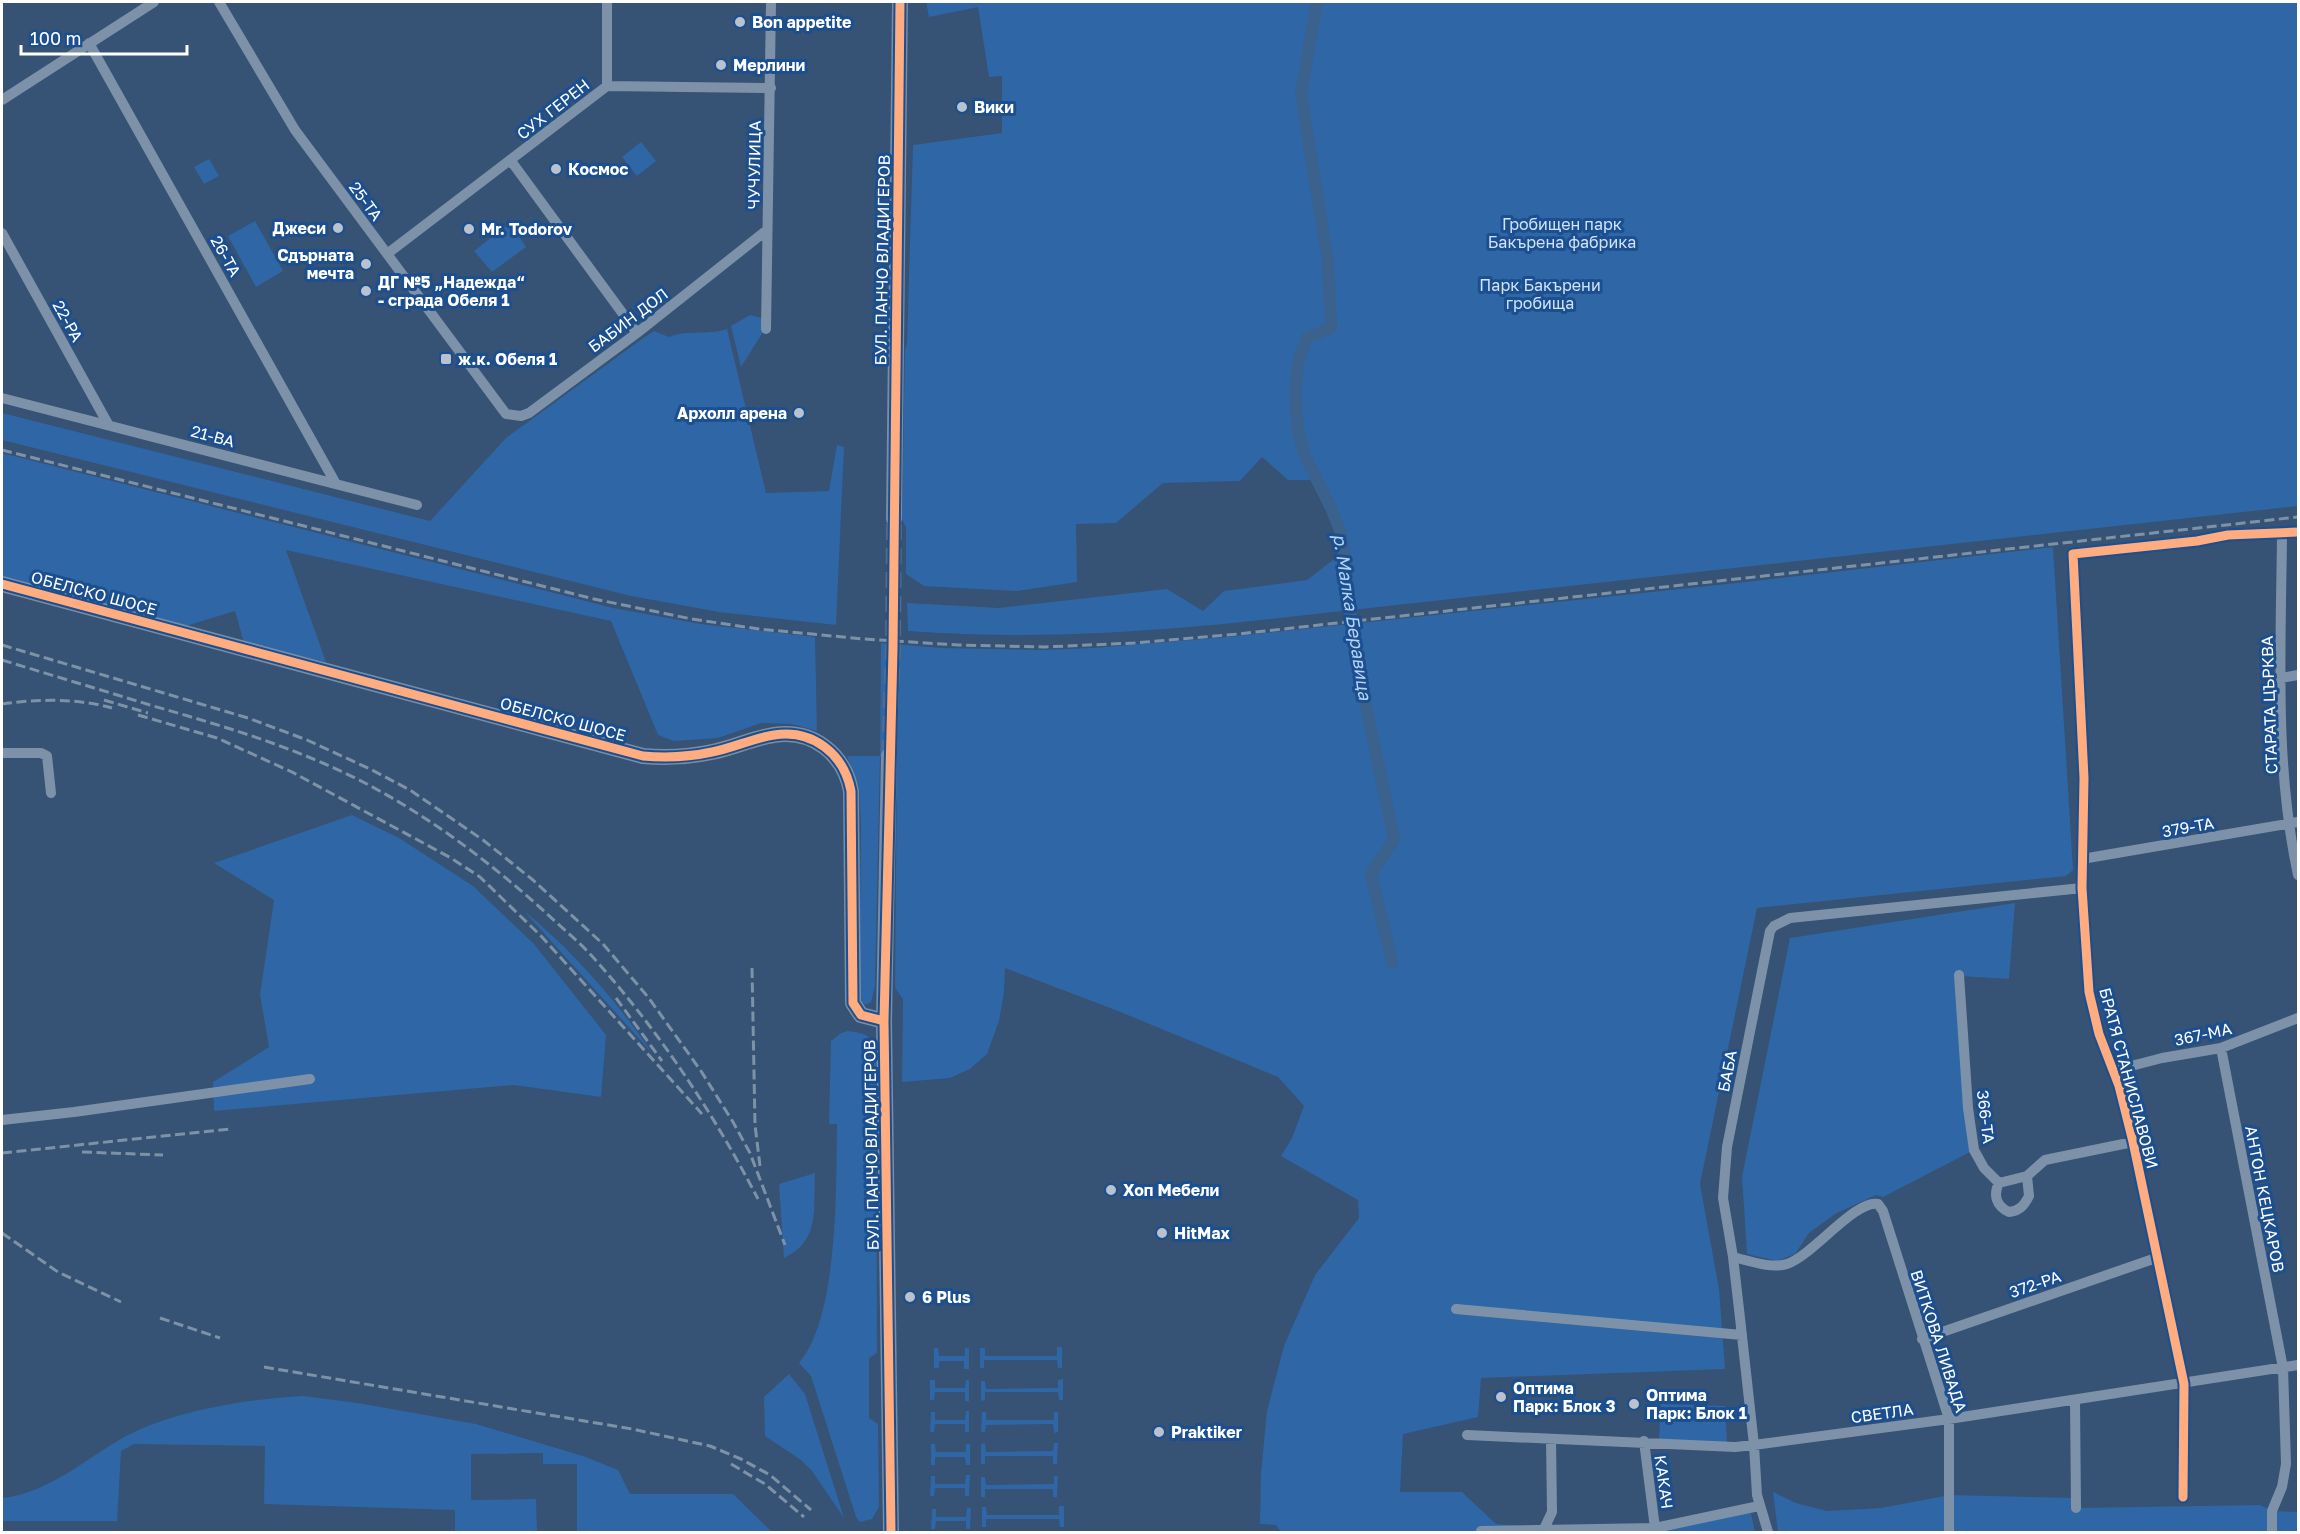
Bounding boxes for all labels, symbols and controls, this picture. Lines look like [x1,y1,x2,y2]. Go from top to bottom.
place label: Bon appetite [752,12,852,32]
marker: Bon appetite [733,15,747,29]
scale bar [21,18,188,56]
text: 100 m [30,27,81,49]
place label: Мерлини [733,55,805,75]
marker: Мерлини [714,58,728,72]
street label: СУХ ГЕРЕН [513,74,593,144]
place label: Вики [974,97,1014,117]
marker: Вики [955,100,969,114]
street label: ЧУЧУЛИЦА [743,120,765,210]
street label: БУЛ. ПАНЧО ВЛАДИГЕРОВ [870,154,894,366]
place label: Космос [568,159,629,179]
marker: Космос [549,162,563,176]
street label: 25-ТА [345,178,387,225]
park label: Гробищен парк Бакърена фабрика [1488,214,1636,252]
place label: Джеси [272,218,326,238]
place label: Mr. Todorov [481,219,572,239]
marker: Джеси [331,221,345,235]
marker: Mr. Todorov [462,222,476,236]
street label: 26-ТА [207,232,246,280]
place label: Сдърната мечта [277,245,354,283]
marker: Сдърната мечта [359,257,373,271]
place label: ДГ №5 „Надежда“ - сграда Обеля 1 [378,272,525,310]
park label: Парк Бакърени гробища [1479,275,1601,313]
street label: БАБИН ДОЛ [584,283,672,357]
marker: ДГ №5 „Надежда“ - сграда Обеля 1 [359,284,373,298]
street label: 22-РА [48,297,88,346]
place label: ж.к. Обеля 1 [458,349,557,369]
marker: ж.к. Обеля 1 [439,352,453,366]
place label: Архолл арена [677,403,787,423]
marker: Архолл арена [792,406,806,420]
street label: 21-ВА [189,421,237,451]
water label: р. Малка Беравица [1329,532,1377,702]
street label: ОБЕЛСКО ШОСЕ [29,567,159,619]
street label: СТАРАТА ЦЪРКВА [2257,635,2281,775]
street label: ОБЕЛСКО ШОСЕ [498,693,628,745]
street label: 379-ТА [2160,813,2216,841]
street label: БРАТЯ СТАНИСЛАВОВИ [2095,985,2163,1171]
street label: 367-МА [2173,1018,2234,1050]
street label: БУЛ. ПАНЧО ВЛАДИГЕРОВ [859,1039,883,1251]
street label: БАБА [1713,1048,1741,1094]
street label: 366-ТА [1973,1089,1999,1145]
street label: АНТОН КЕЦКАРОВ [2241,1124,2289,1274]
place label: Хоп Мебели [1123,1180,1219,1200]
marker: Хоп Мебели [1104,1183,1118,1197]
place label: HitMax [1174,1223,1230,1243]
marker: HitMax [1155,1226,1169,1240]
street label: 372-РА [2007,1266,2064,1302]
street label: ВИТКОВА ЛИВАДА [1907,1267,1972,1415]
place label: 6 Plus [922,1287,971,1307]
marker: 6 Plus [903,1290,917,1304]
place label: Оптима Парк: Блок 3 [1513,1378,1616,1416]
place label: Оптима Парк: Блок 1 [1646,1385,1747,1423]
marker: Оптима Парк: Блок 3 [1494,1390,1508,1404]
marker: Оптима Парк: Блок 1 [1627,1397,1641,1411]
street label: СВЕТЛА [1849,1399,1915,1427]
place label: Praktiker [1171,1422,1242,1442]
marker: Praktiker [1152,1425,1166,1439]
street label: КАКАЧ [1650,1454,1678,1510]

